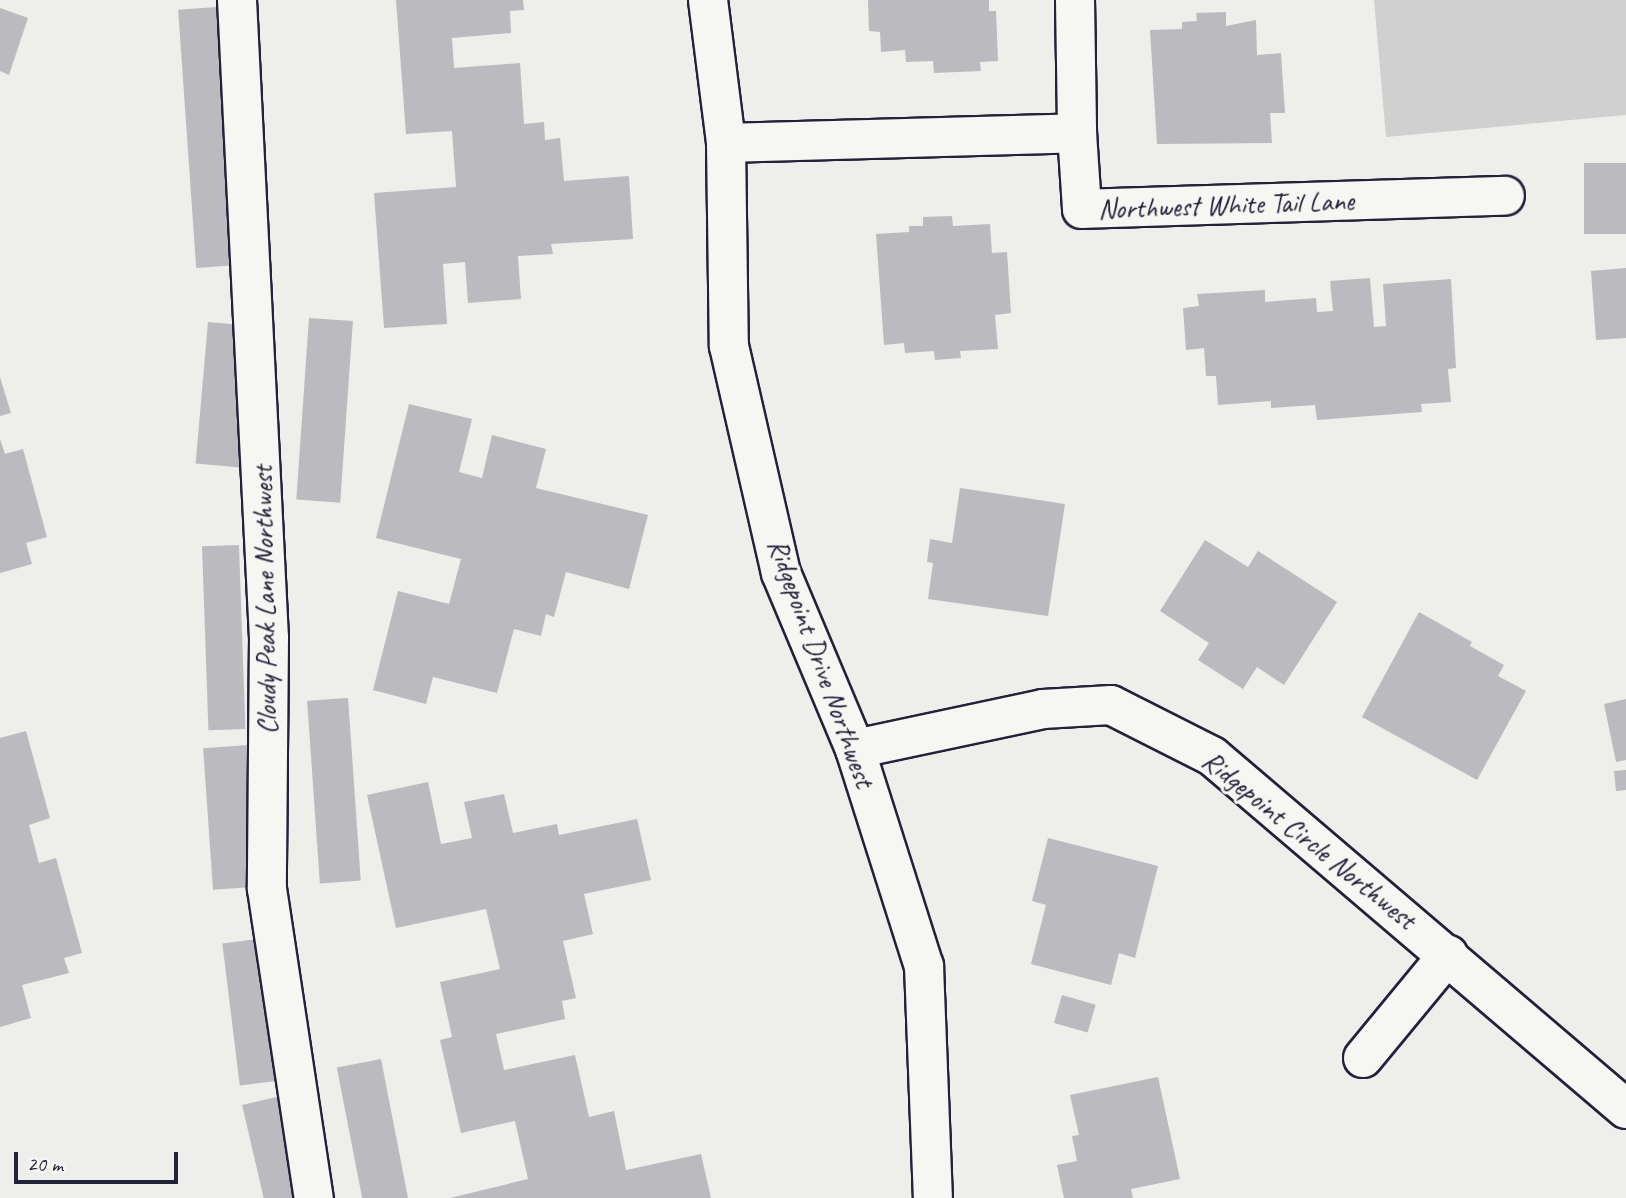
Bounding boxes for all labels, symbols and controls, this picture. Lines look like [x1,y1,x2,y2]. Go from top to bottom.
street label: Northwest White Tail Lane [1097,184,1355,226]
street label: Cloudy Peak Lane Northwest [246,465,284,735]
street label: Ridgepoint Drive Northwest [760,534,882,792]
street label: Ridgepoint Circle Northwest [1196,744,1422,936]
scale bar [18,1138,182,1182]
text: 20 m [27,1151,63,1177]

